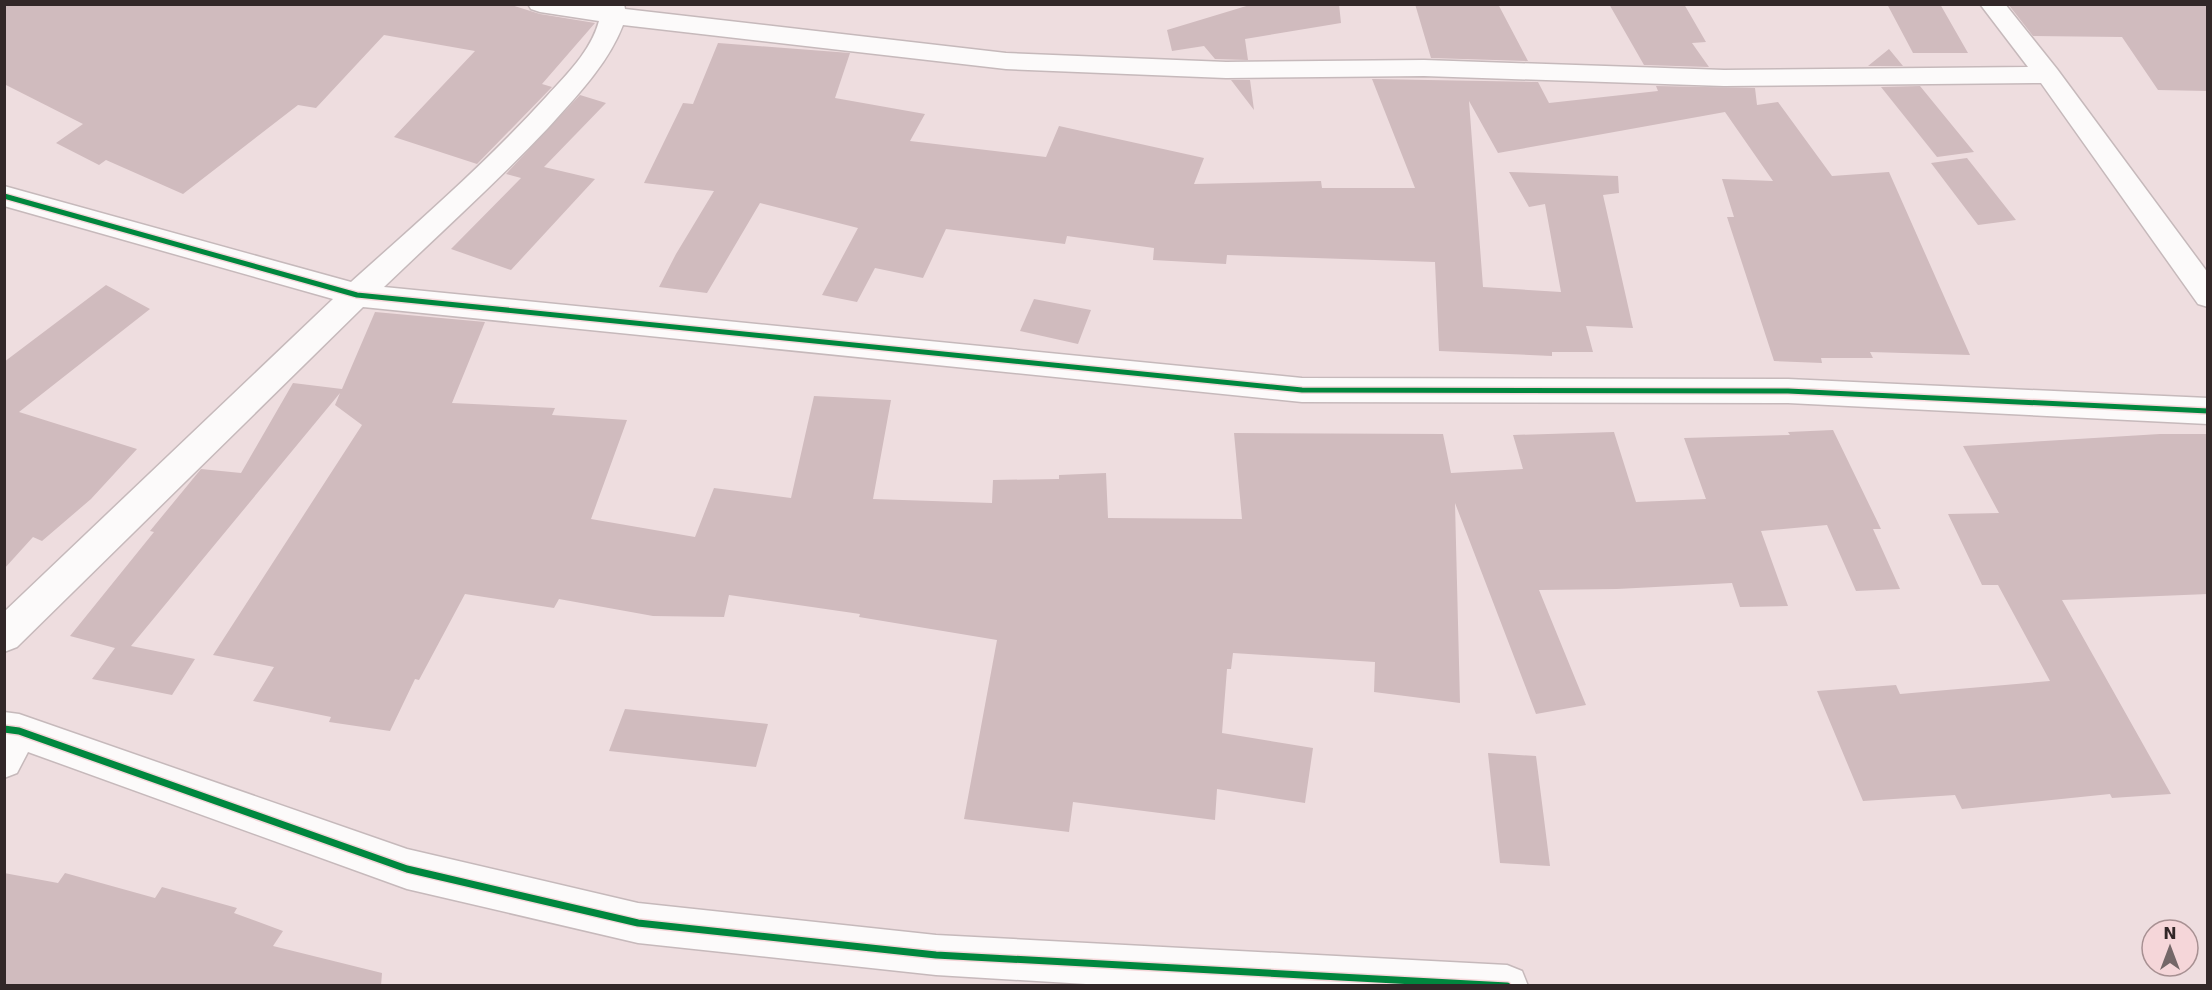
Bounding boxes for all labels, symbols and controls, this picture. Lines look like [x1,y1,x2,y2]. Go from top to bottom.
north arrow [2140,918,2200,978]
text: N [2163,924,2177,943]

